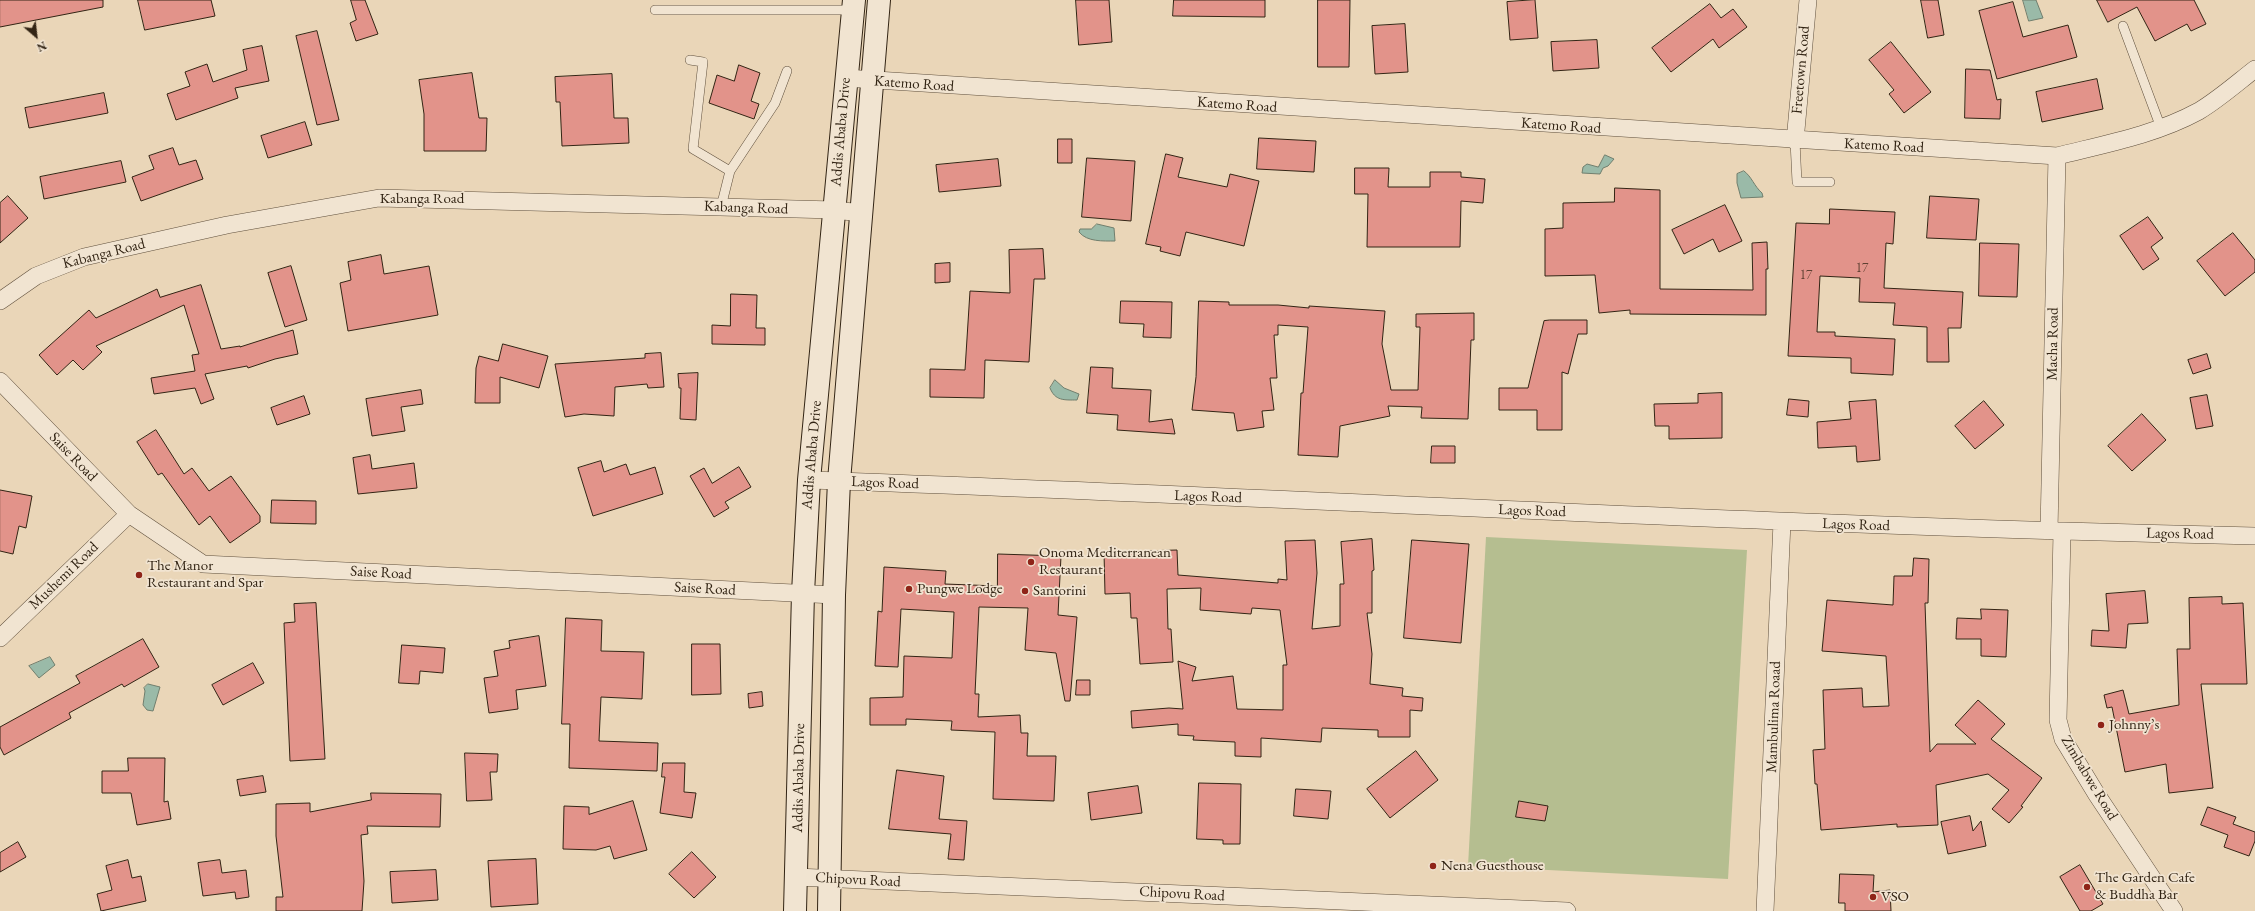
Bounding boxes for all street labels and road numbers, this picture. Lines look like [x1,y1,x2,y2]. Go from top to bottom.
street label: Freetown Road [1788,25,1814,115]
street label: Katemo Road [873,72,955,96]
street label: Addis Ababa Drive [827,77,855,187]
street label: Katemo Road [1196,93,1278,117]
street label: Katemo Road [1520,114,1602,138]
street label: Katemo Road [1843,135,1925,157]
street label: Kabanga Road [380,190,464,208]
street label: Kabanga Road [703,198,789,218]
street label: Kabanga Road [61,235,147,273]
street label: Macha Road [2043,307,2063,381]
street label: Addis Ababa Drive [798,400,826,510]
street label: Saise Road [45,429,101,485]
street label: Lagos Road [851,473,919,493]
street label: Lagos Road [1174,487,1242,507]
street label: Lagos Road [1498,501,1566,521]
street label: Lagos Road [1822,515,1890,535]
street label: Lagos Road [2146,524,2214,544]
street label: Mushemi Road [26,538,102,614]
street label: Saise Road [350,562,412,584]
street label: Saise Road [674,578,736,600]
street label: Mambulima Roaad [1763,661,1785,773]
street label: Addis Ababa Drive [789,723,809,833]
street label: Zimbabwe Road [2057,732,2121,824]
street label: Chipovu Road [815,869,901,891]
street label: Chipovu Road [1139,883,1225,905]

